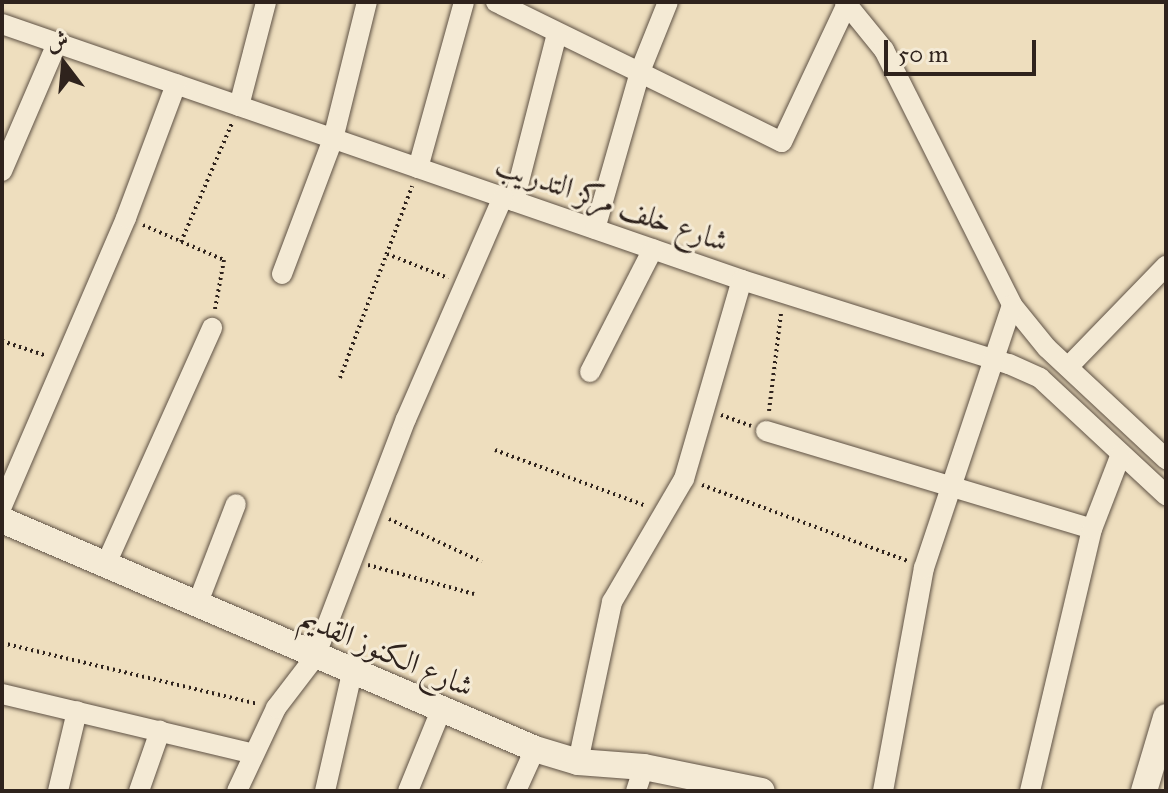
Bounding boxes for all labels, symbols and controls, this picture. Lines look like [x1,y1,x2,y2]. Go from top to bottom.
north arrow [24,24,104,104]
text: ش [43,24,71,56]
scale bar [888,24,1040,74]
text: 50 m [898,39,948,69]
street label: شارع خلف مركز التدريب [491,146,733,260]
street label: شارع الكنوز القديم [295,599,479,705]

